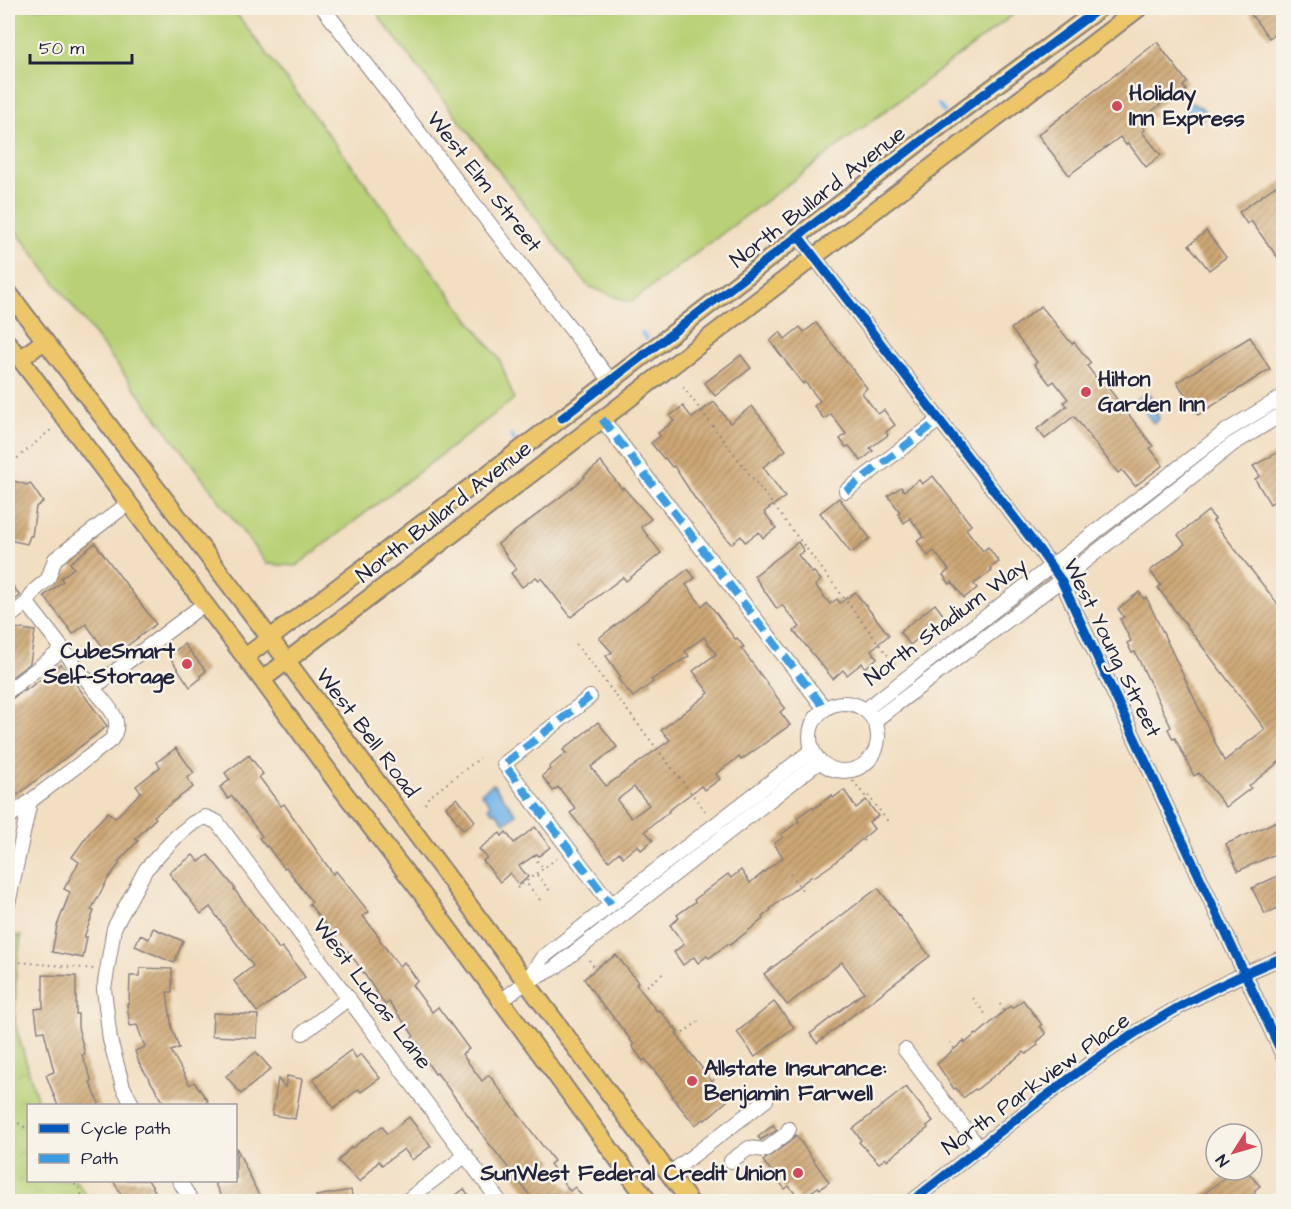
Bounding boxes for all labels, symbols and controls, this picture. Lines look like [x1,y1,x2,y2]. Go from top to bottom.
scale bar [30,27,132,65]
text: 50 m [39,36,84,61]
place label: Holiday Inn Express [1129,78,1245,134]
marker: Holiday Inn Express [1110,99,1124,113]
street label: West Elm Street [419,105,549,259]
street label: North Bullard Avenue [724,118,913,276]
place label: Hilton Garden Inn [1098,364,1205,420]
marker: Hilton Garden Inn [1079,385,1093,399]
street label: North Bullard Avenue [350,433,539,591]
street label: North Stadium Way [858,550,1035,694]
street label: West Young Street [1054,553,1169,743]
place label: CubeSmart Self-Storage [43,636,176,693]
marker: CubeSmart Self-Storage [180,657,194,671]
street label: West Bell Road [308,662,426,804]
street label: West Lucas Lane [305,912,439,1076]
street label: North Parkview Place [936,1005,1136,1163]
place label: Allstate Insurance: Benjamin Farwell [704,1053,886,1109]
marker: Allstate Insurance: Benjamin Farwell [685,1074,699,1088]
legend [27,1104,237,1182]
text: Cycle path [81,1116,170,1142]
north arrow [1204,1122,1264,1182]
text: Path [81,1146,118,1171]
text: N [1211,1150,1235,1171]
place label: SunWest Federal Credit Union [479,1158,786,1189]
marker: SunWest Federal Credit Union [791,1166,805,1180]

